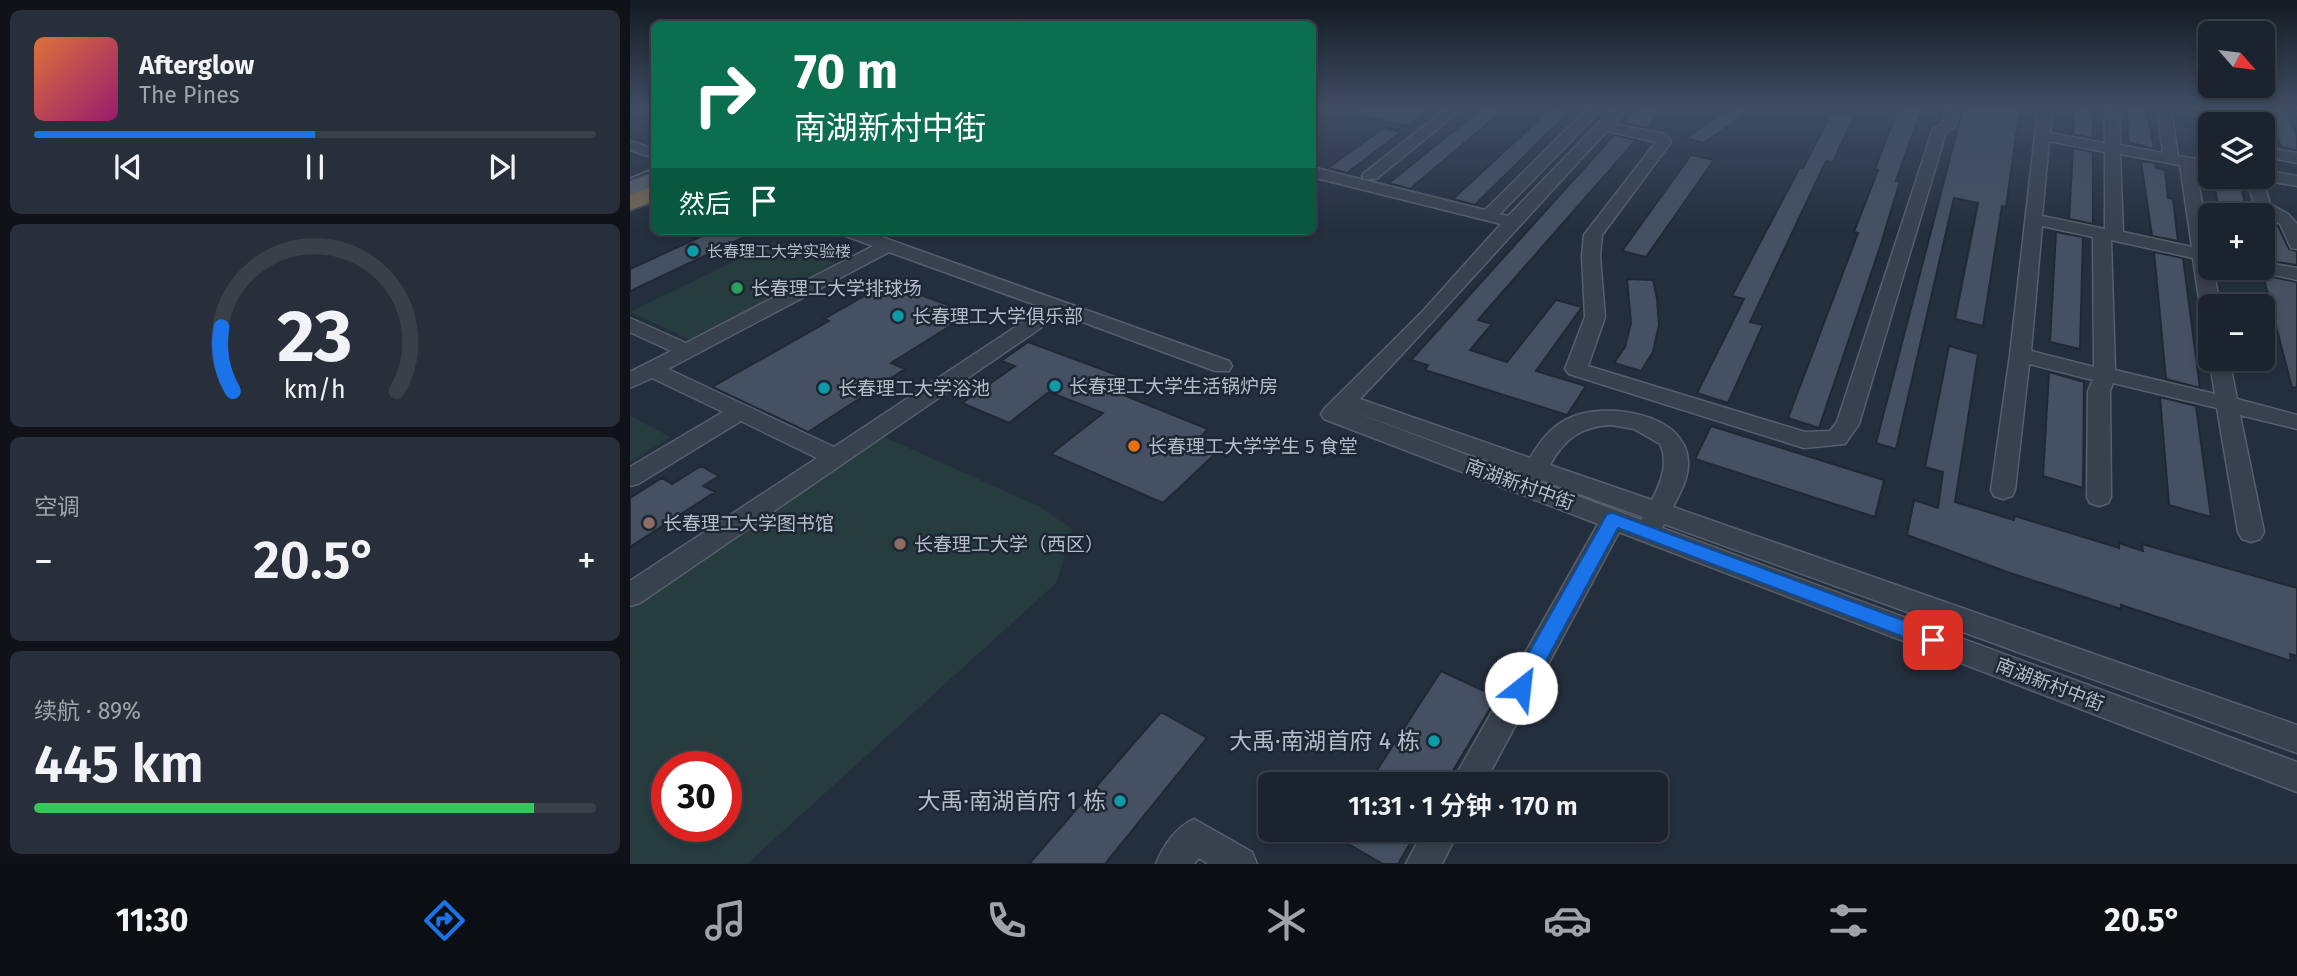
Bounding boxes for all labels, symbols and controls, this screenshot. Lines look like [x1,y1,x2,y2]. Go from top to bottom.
north arrow [2198,21,2275,98]
map controls [2198,21,2275,371]
text: 70 m [794,42,898,101]
icon: right [679,49,770,140]
text: Afterglow [139,50,254,81]
text: The Pines [139,81,240,109]
text: 南湖新村中街 [794,109,986,147]
button: layers [2198,112,2275,189]
icon: previous [109,148,147,186]
icon: pause [296,148,334,186]
icon: next [483,148,521,186]
icon: arrive [745,182,783,220]
text: 然后 [679,189,731,220]
button: + [2198,203,2275,280]
place label: 长春理工大学实验楼 [707,242,851,261]
marker: 长春理工大学实验楼 [685,243,701,259]
place label: 长春理工大学排球场 [751,277,922,300]
marker: 长春理工大学排球场 [729,280,745,296]
text: 23 [277,294,353,381]
button: − [2198,294,2275,371]
place label: 长春理工大学俱乐部 [912,305,1083,328]
marker: 长春理工大学俱乐部 [890,308,906,324]
text: km/h [284,375,346,405]
place label: 长春理工大学生活锅炉房 [1069,375,1278,398]
place label: 长春理工大学浴池 [838,377,990,400]
marker: 长春理工大学生活锅炉房 [1047,378,1063,394]
marker: 长春理工大学浴池 [816,380,832,396]
place label: 长春理工大学学生 5 食堂 [1148,435,1358,458]
marker: 长春理工大学学生 5 食堂 [1126,438,1142,454]
street label: 南湖新村中街 [1462,454,1577,515]
text: 空调 [34,493,80,521]
place label: 长春理工大学图书馆 [663,512,834,535]
marker: 长春理工大学图书馆 [641,515,657,531]
text: 20.5° [253,529,377,592]
place label: 长春理工大学（西区） [914,533,1104,556]
marker: 长春理工大学（西区） [892,536,908,552]
text: − [34,538,53,584]
text: + [577,538,596,584]
pin [1903,610,1963,670]
icon: arrive [1914,621,1952,659]
position arrow [1484,651,1558,725]
street label: 南湖新村中街 [1992,653,2107,716]
text: 续航 · 89% [34,697,141,725]
place label: 大禹·南湖首府 4 栋 [1229,727,1420,755]
text: 445 km [34,733,204,796]
marker: 大禹·南湖首府 4 栋 [1426,733,1442,749]
speed limit sign: 30 [651,751,742,842]
place label: 大禹·南湖首府 1 栋 [917,787,1106,815]
text: 11:31 · 1 分钟 · 170 m [1348,791,1578,822]
marker: 大禹·南湖首府 1 栋 [1112,793,1128,809]
icon: directions [420,896,469,945]
icon: music [701,896,750,945]
icon: phone [982,896,1031,945]
icon: climate [1262,896,1311,945]
icon: car [1543,896,1592,945]
icon: filters [1824,896,1873,945]
text: 11:30 [116,901,189,939]
text: 20.5° [2104,901,2181,939]

